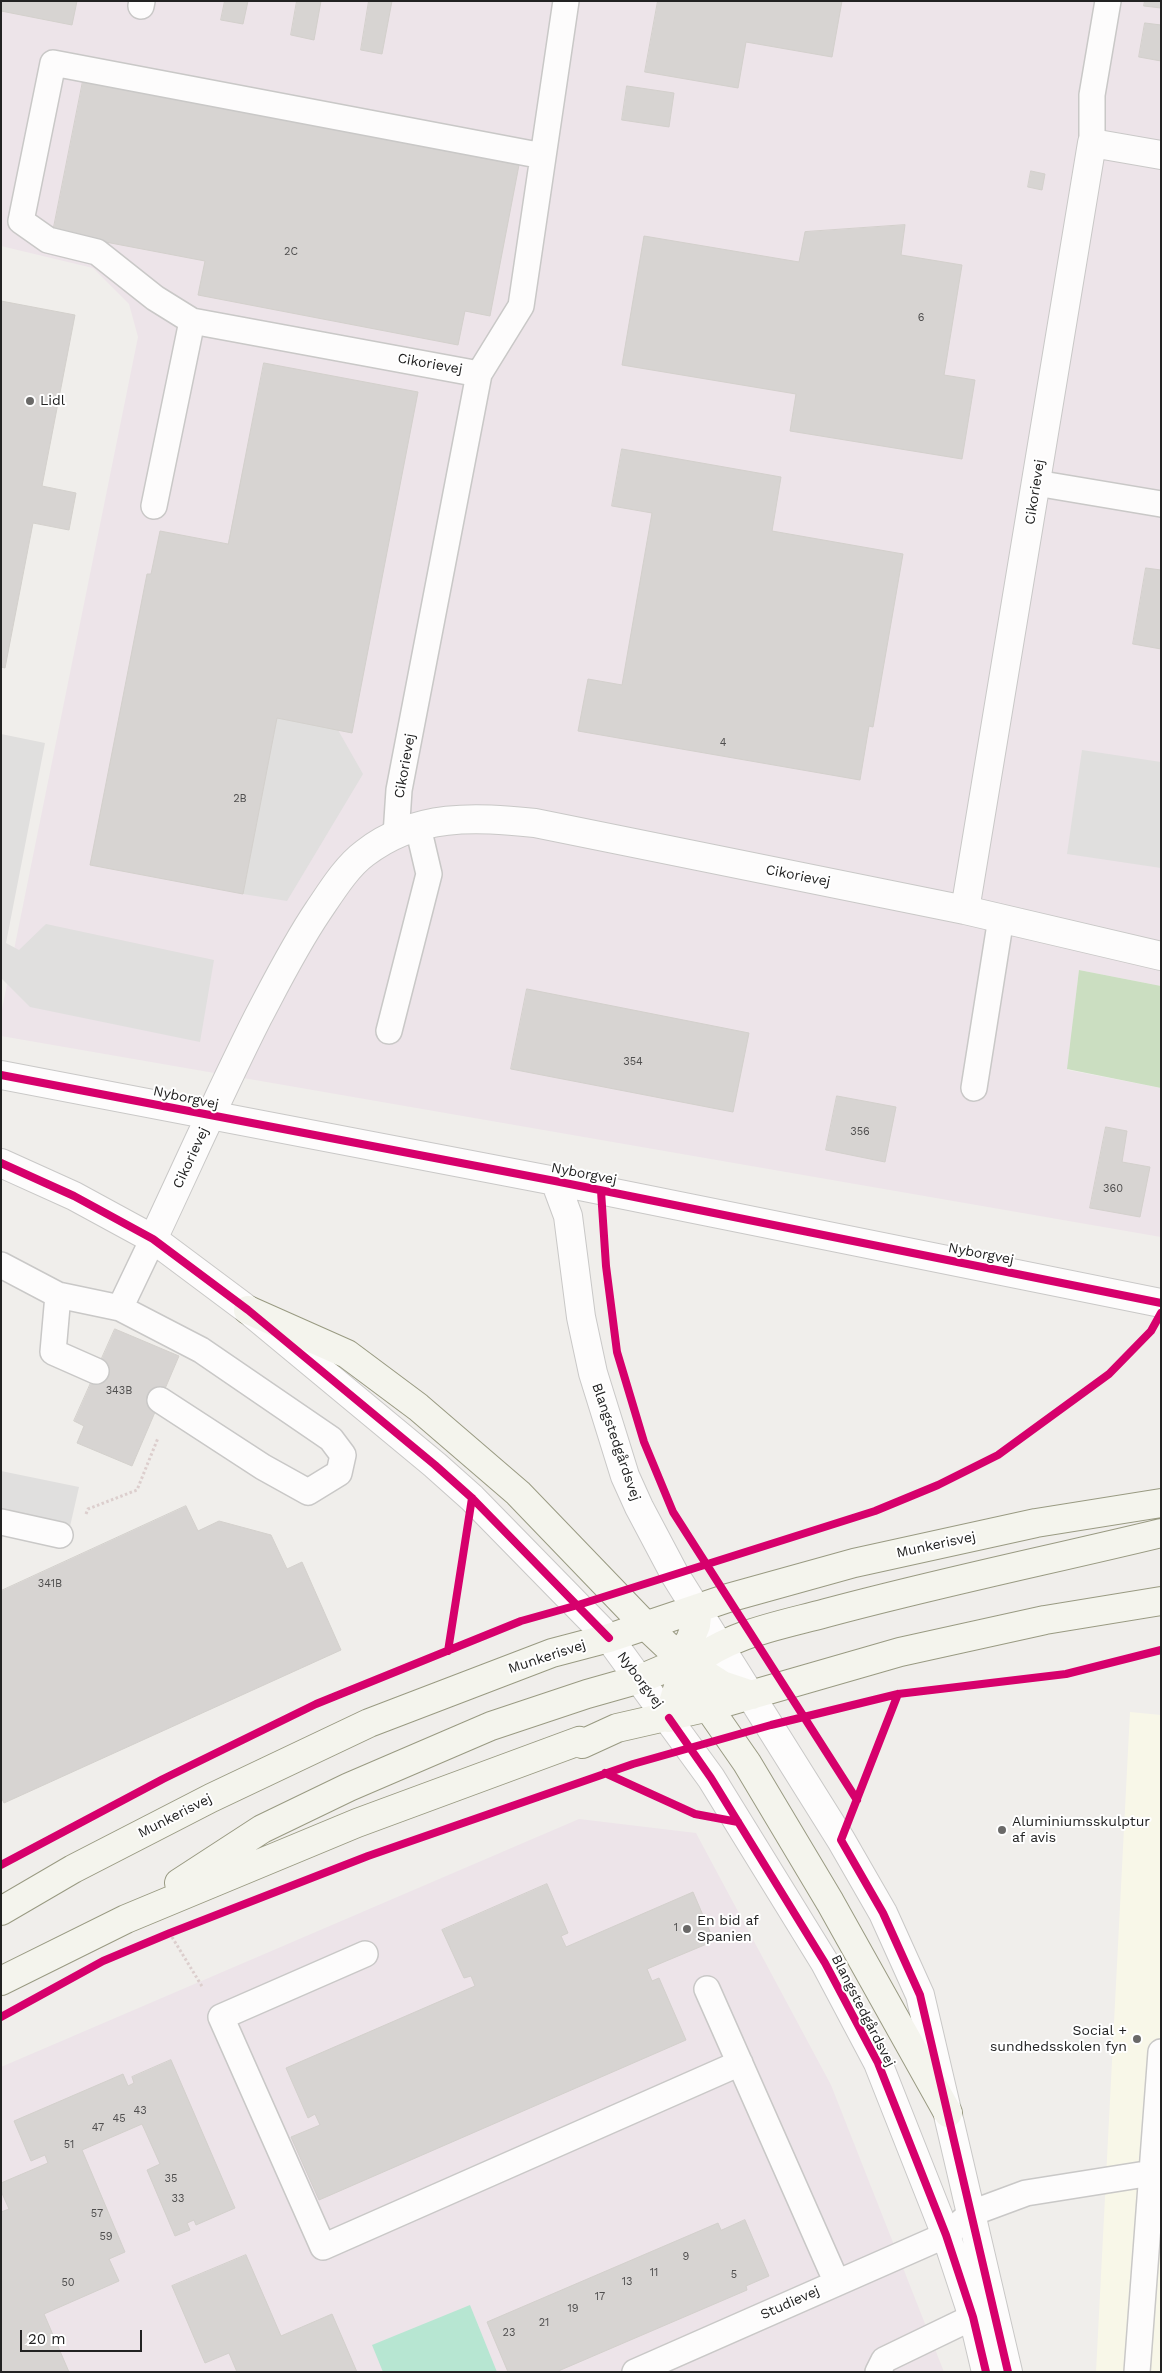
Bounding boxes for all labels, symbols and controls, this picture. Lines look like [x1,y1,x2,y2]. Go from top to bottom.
house number: 2C [284,245,298,259]
house number: 6 [918,311,924,325]
street label: Cikorievej [396,350,464,378]
place label: Lidl [40,393,65,409]
marker: Lidl [24,395,36,407]
street label: Cikorievej [1022,458,1048,526]
street label: Cikorievej [391,732,419,800]
house number: 4 [720,736,726,750]
house number: 2B [233,792,247,806]
street label: Cikorievej [764,861,832,891]
house number: 354 [623,1055,643,1069]
street label: Nyborgvej [152,1083,220,1113]
street label: Cikorievej [169,1125,213,1191]
house number: 356 [850,1125,870,1139]
street label: Nyborgvej [550,1159,618,1189]
house number: 360 [1103,1182,1123,1196]
street label: Nyborgvej [947,1239,1015,1269]
street label: Blangstedgårdsvej [588,1381,644,1503]
house number: 343B [106,1384,132,1398]
street label: Munkerisvej [895,1528,977,1562]
house number: 341B [38,1577,62,1591]
street label: Munkerisvej [506,1637,588,1677]
street label: Nyborgvej [613,1648,667,1712]
street label: Munkerisvej [135,1790,215,1842]
place label: Aluminiumsskulptur af avis [1012,1814,1150,1846]
marker: Aluminiumsskulptur af avis [996,1824,1008,1836]
place label: En bid af Spanien [697,1913,759,1945]
house number: 1 [674,1921,678,1935]
marker: En bid af Spanien [681,1923,693,1935]
street label: Blangstedgårdsvej [827,1952,899,2070]
place label: Social + sundhedsskolen fyn [990,2023,1127,2056]
marker: Social + sundhedsskolen fyn [1131,2033,1143,2045]
house number: 43 [133,2104,147,2118]
house number: 45 [112,2112,126,2126]
house number: 47 [92,2121,104,2135]
house number: 51 [64,2138,74,2152]
house number: 35 [165,2172,177,2186]
house number: 33 [172,2192,184,2206]
house number: 57 [91,2207,103,2221]
house number: 59 [99,2230,113,2244]
house number: 9 [683,2250,689,2264]
house number: 11 [650,2266,658,2280]
house number: 5 [731,2268,737,2282]
house number: 13 [622,2275,632,2289]
house number: 50 [61,2276,75,2290]
street label: Studievej [758,2283,822,2323]
house number: 17 [595,2290,605,2304]
house number: 19 [567,2302,579,2316]
house number: 21 [539,2316,549,2330]
scale bar [22,2320,145,2352]
house number: 23 [503,2326,515,2340]
text: 20 m [28,2330,66,2348]

